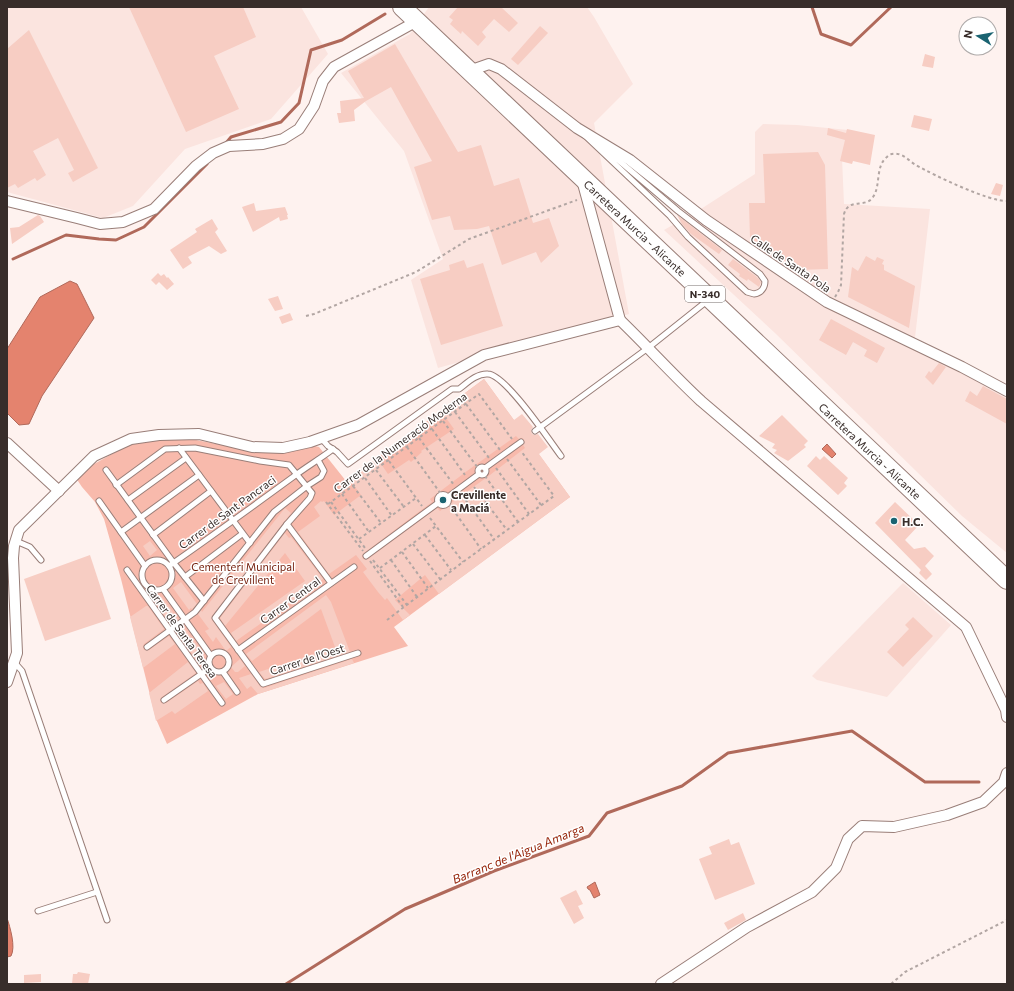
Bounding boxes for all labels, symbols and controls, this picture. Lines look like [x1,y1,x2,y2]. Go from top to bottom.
north arrow [958,16,998,56]
text: N [961,29,975,39]
street label: Carretera Murcia - Alicante [581,177,689,279]
street label: Calle de Santa Pola [748,231,834,295]
road number: N-340 [685,286,725,302]
street label: Carrer de la Numeració Moderna [331,389,469,495]
street label: Carretera Murcia - Alicante [816,400,924,502]
street label: Carrer de Sant Pancraci [176,472,278,551]
place label: Crevillente a Maciá [451,488,506,514]
marker: Crevillente a Maciá [438,495,448,505]
place label: H.C. [902,515,923,528]
marker: H.C. [889,516,899,526]
park label: Cementeri Municipal de Crevillent [191,560,295,586]
street label: Carrer Central [257,574,323,626]
street label: Carrer de Santa Teresa [144,582,220,680]
street label: Carrer de l'Oest [268,641,346,677]
water label: Barranc de l'Aigua Amarga [450,820,586,886]

